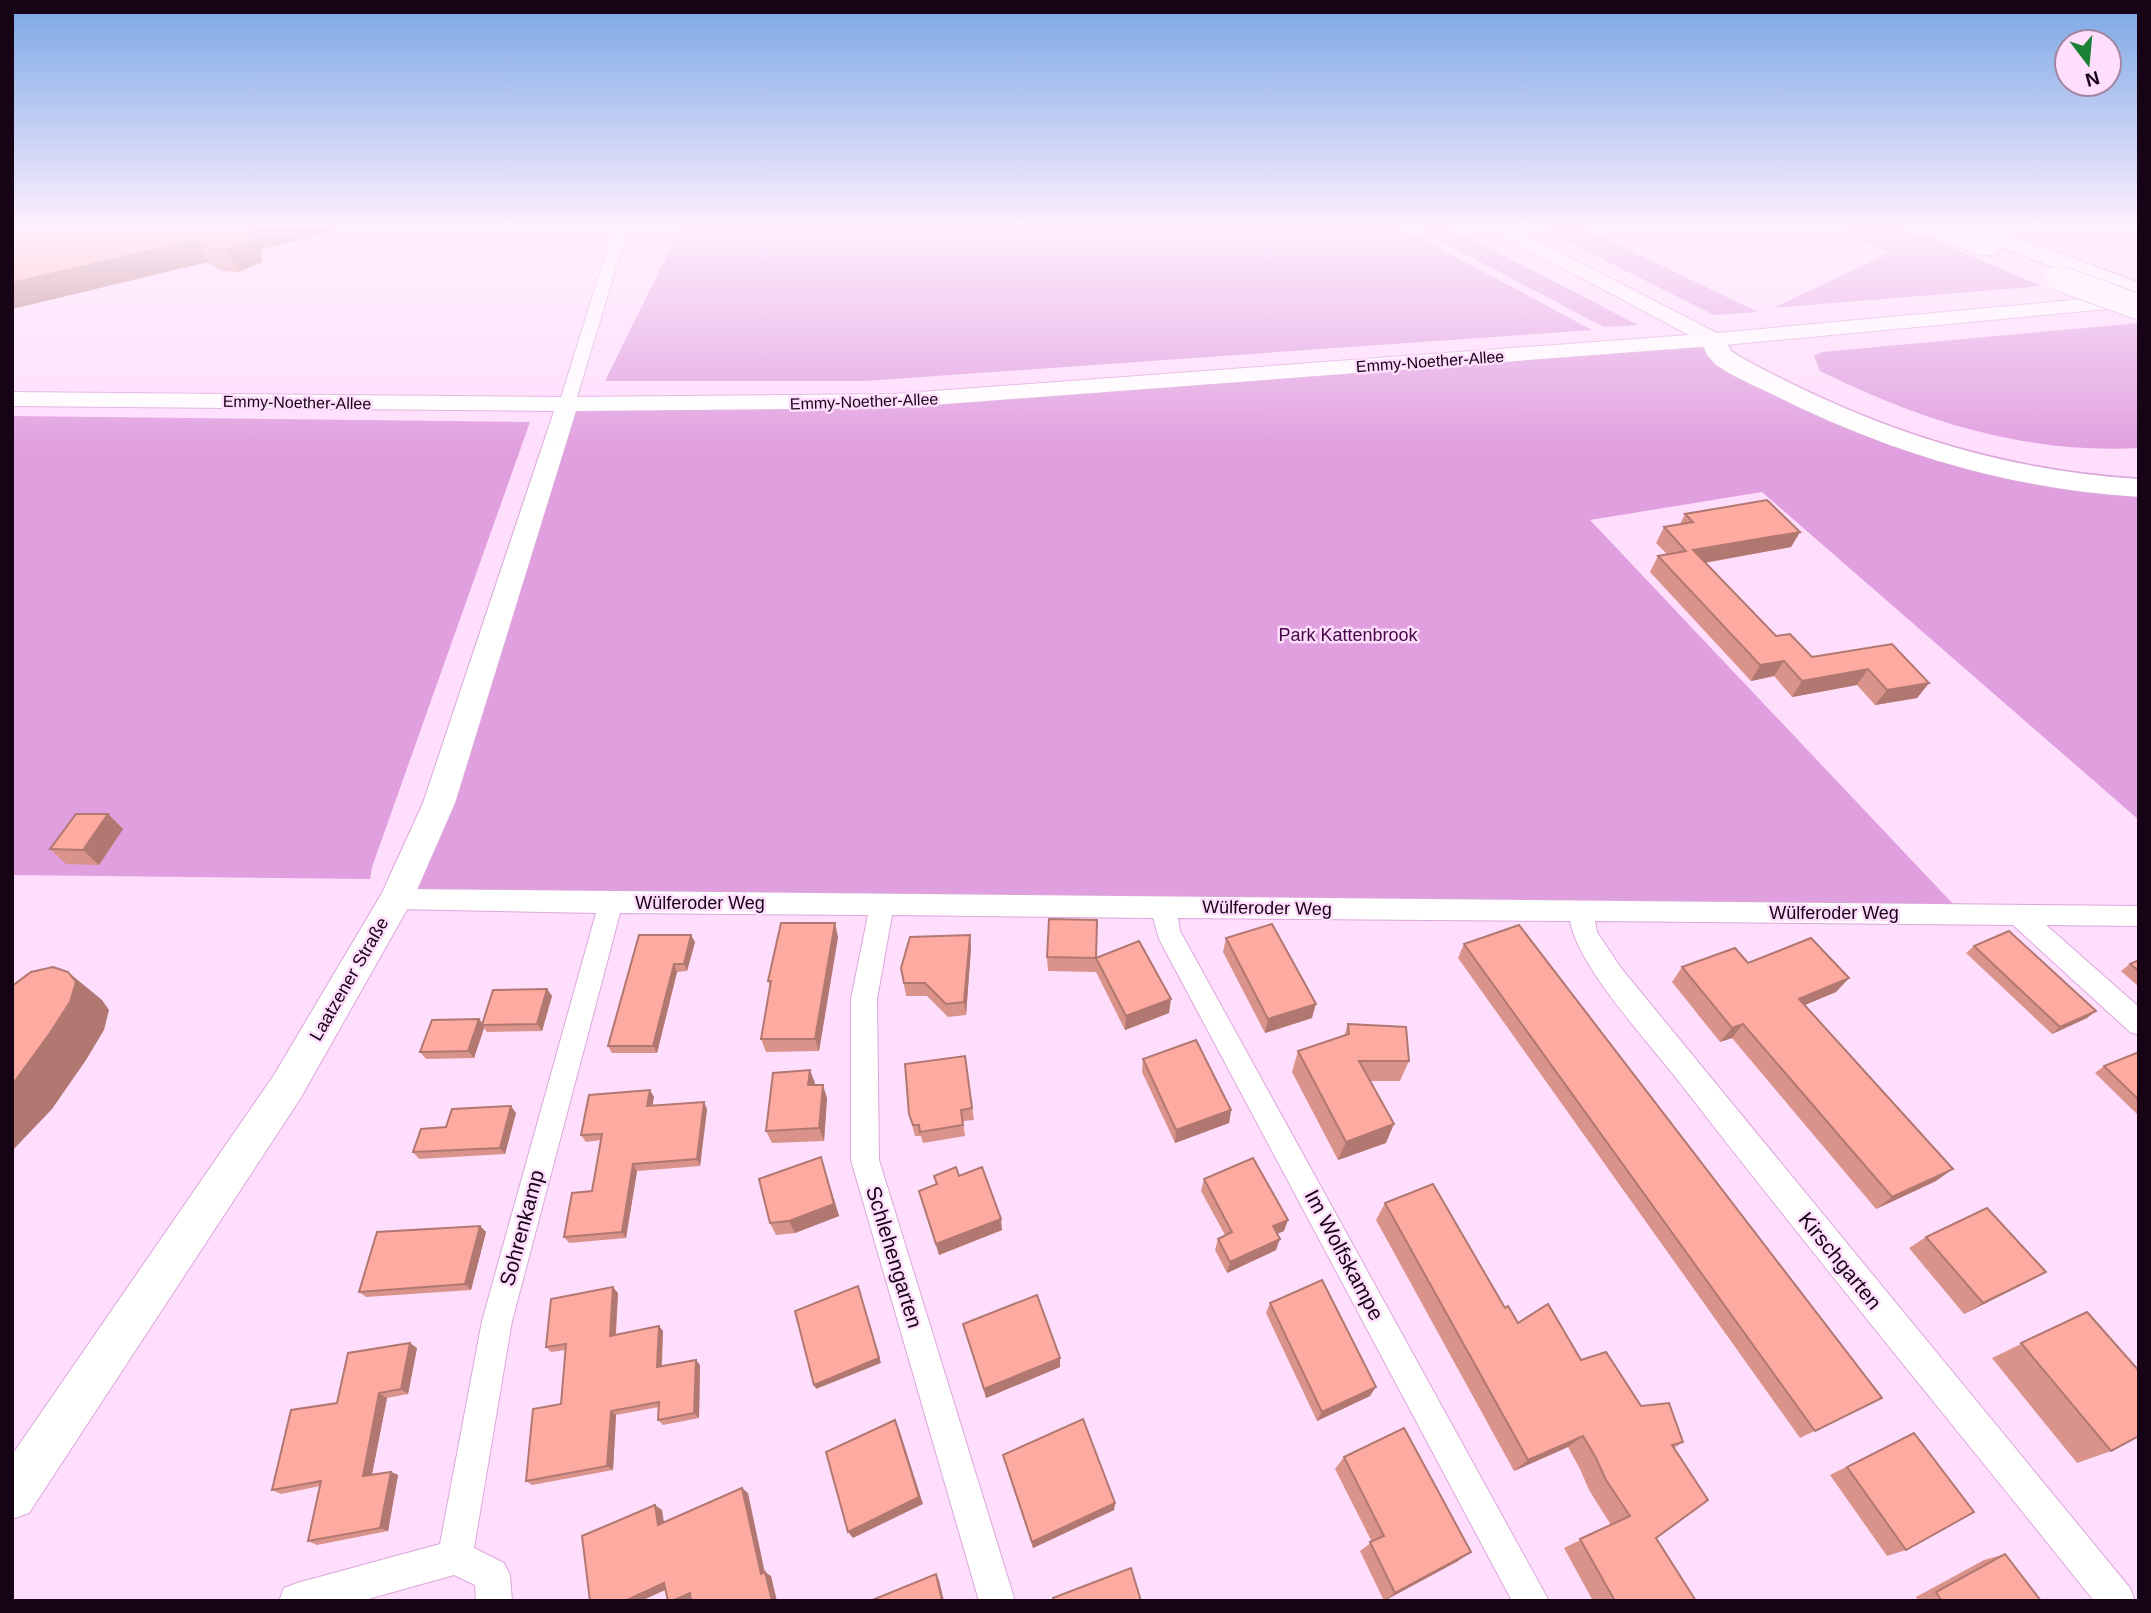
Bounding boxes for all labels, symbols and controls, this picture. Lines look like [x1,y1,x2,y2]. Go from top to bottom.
north arrow [2053,28,2123,98]
text: N [2083,67,2102,91]
street label: Emmy-Noether-Allee [1355,348,1505,375]
street label: Emmy-Noether-Allee [790,390,939,413]
street label: Emmy-Noether-Allee [223,393,371,412]
park label: Park Kattenbrook [1278,625,1419,645]
street label: Wülferoder Weg [635,893,765,913]
street label: Wülferoder Weg [1202,897,1332,919]
street label: Wülferoder Weg [1769,903,1899,923]
street label: Laatzener Straße [306,914,392,1044]
street label: Sohrenkamp [495,1167,548,1288]
street label: Schlehengarten [862,1183,927,1331]
street label: Im Wolfskampe [1300,1186,1388,1324]
street label: Kirschgarten [1794,1208,1886,1314]

